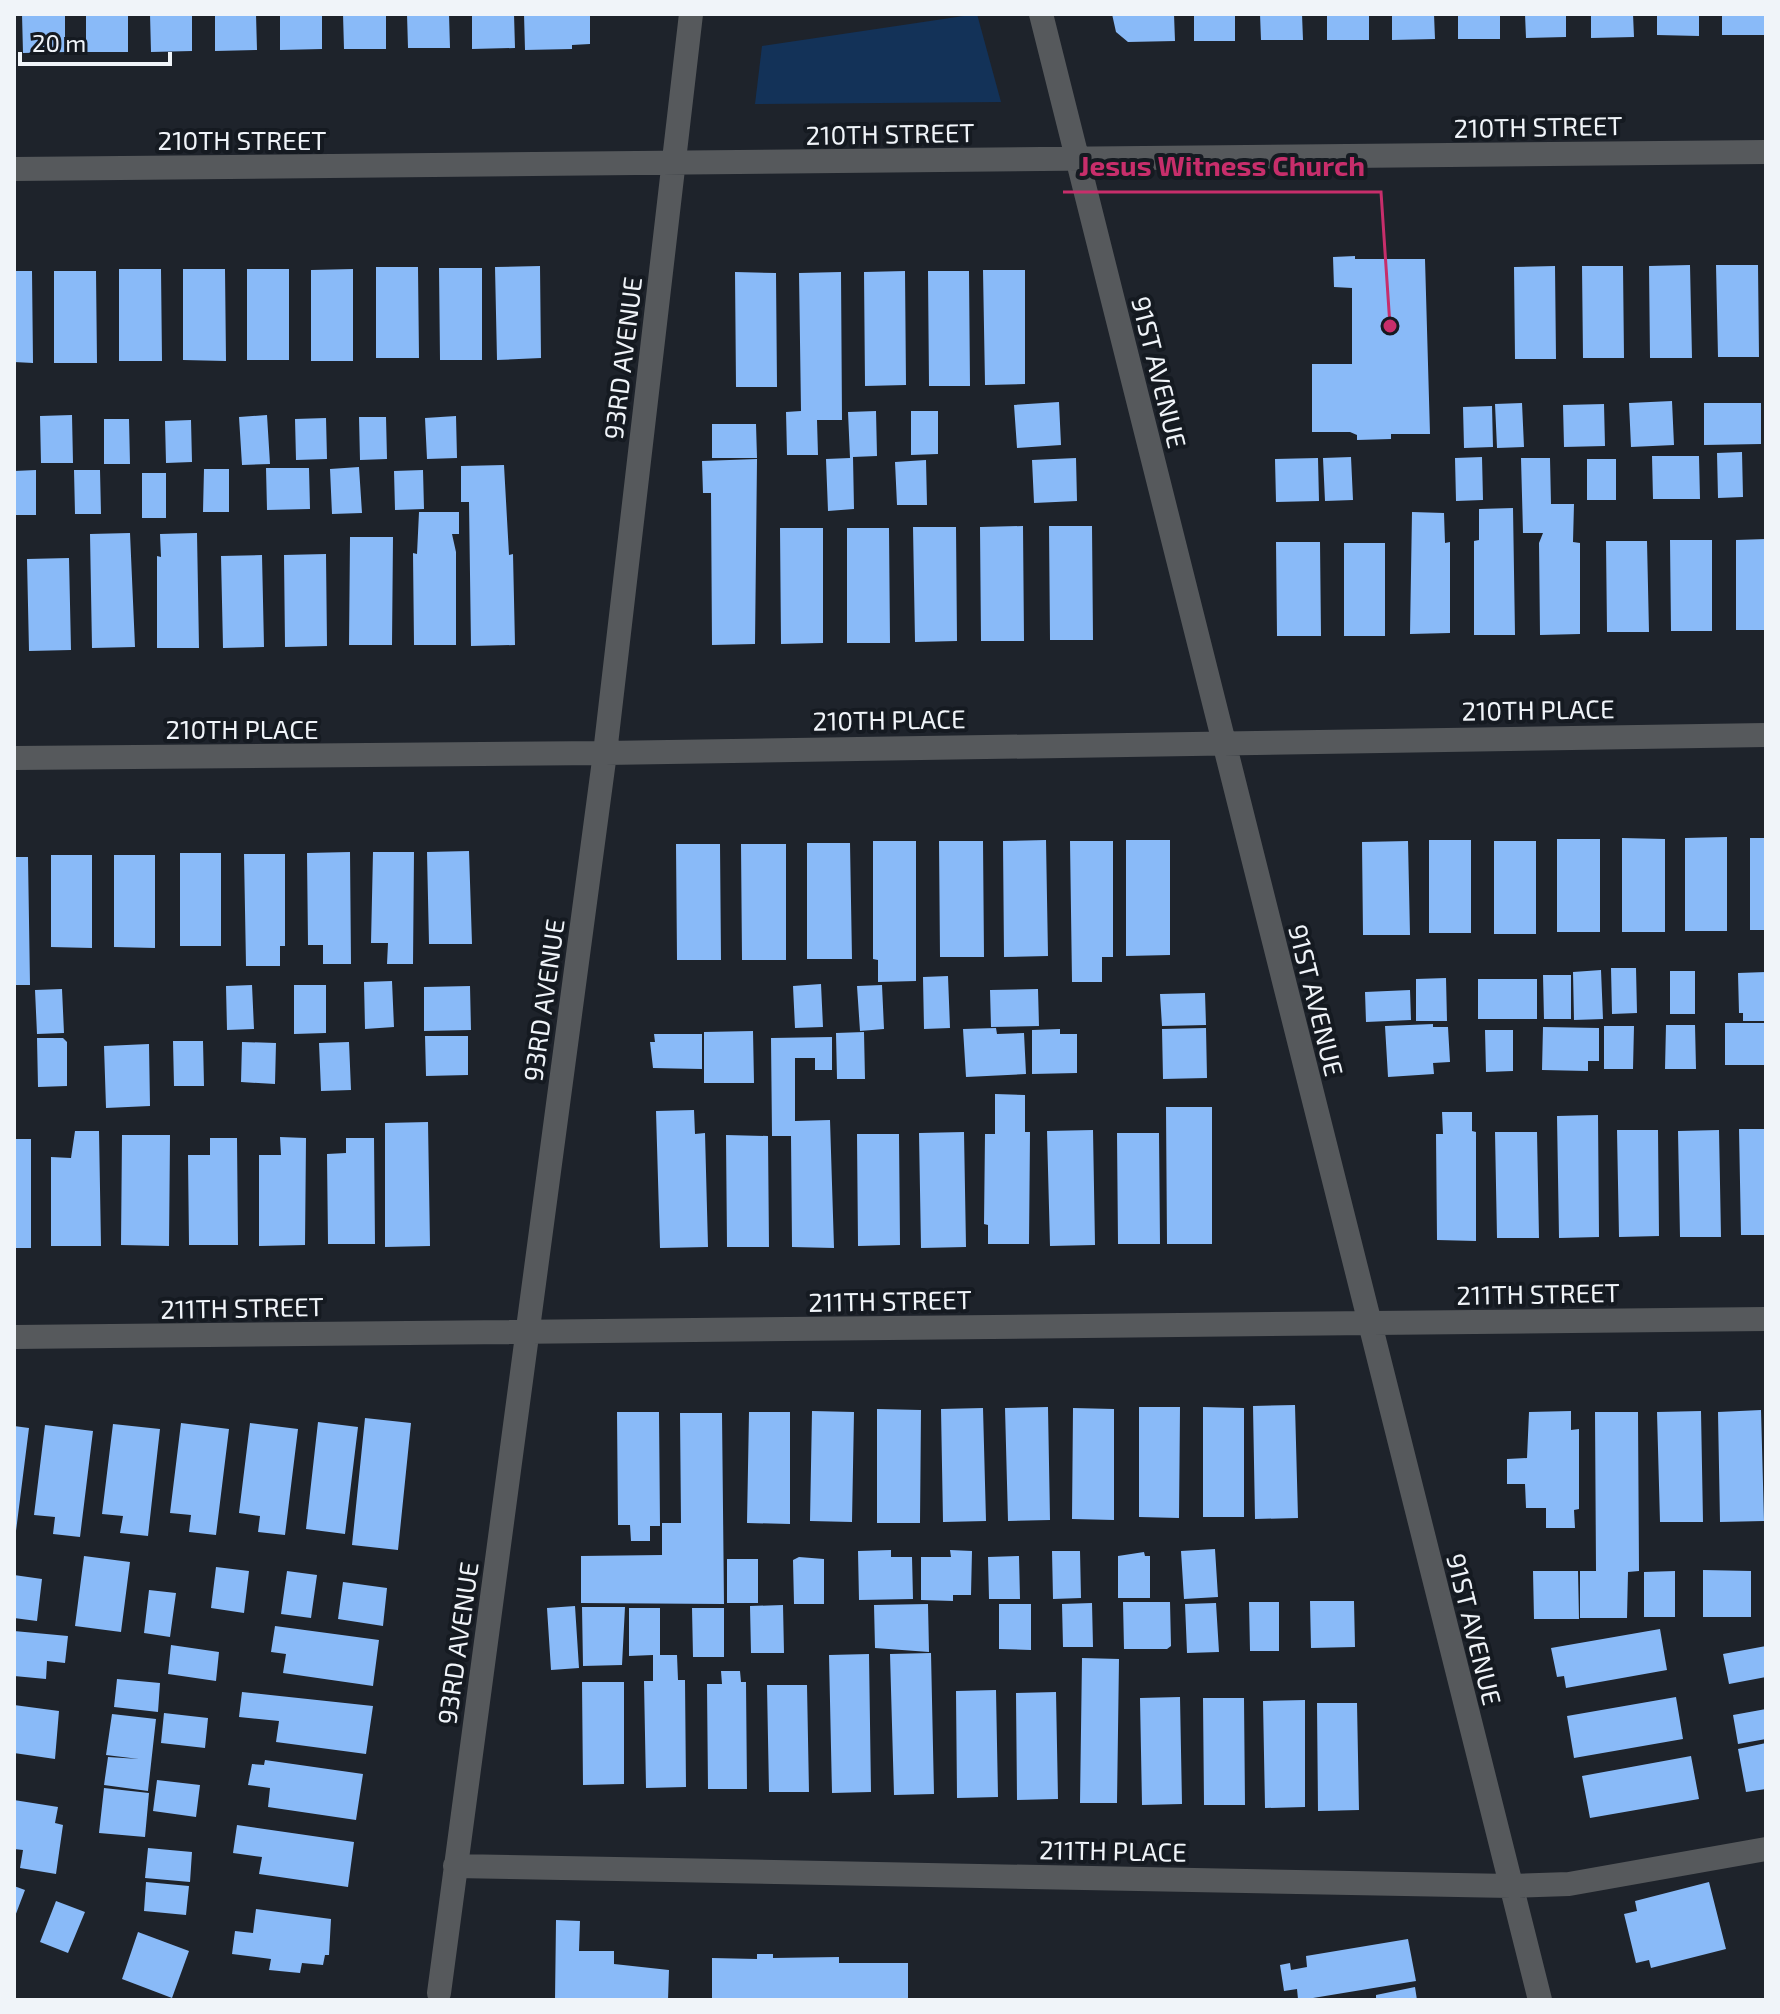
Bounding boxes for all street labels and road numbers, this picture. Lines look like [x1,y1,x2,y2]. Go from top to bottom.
street label: 210TH STREET [1453,109,1623,143]
street label: 210TH STREET [805,116,975,150]
street label: 210TH STREET [158,124,326,155]
street label: 93RD AVENUE [597,275,647,441]
street label: 91ST AVENUE [1126,293,1194,451]
street label: 210TH PLACE [1461,692,1615,726]
street label: 210TH PLACE [812,702,966,736]
street label: 210TH PLACE [165,713,319,744]
street label: 93RD AVENUE [516,917,570,1083]
street label: 91ST AVENUE [1283,921,1351,1079]
street label: 211TH STREET [1456,1276,1620,1310]
street label: 211TH STREET [808,1283,972,1317]
street label: 211TH STREET [160,1290,324,1324]
street label: 91ST AVENUE [1441,1550,1509,1708]
street label: 93RD AVENUE [430,1560,484,1726]
street label: 211TH PLACE [1039,1833,1187,1867]

